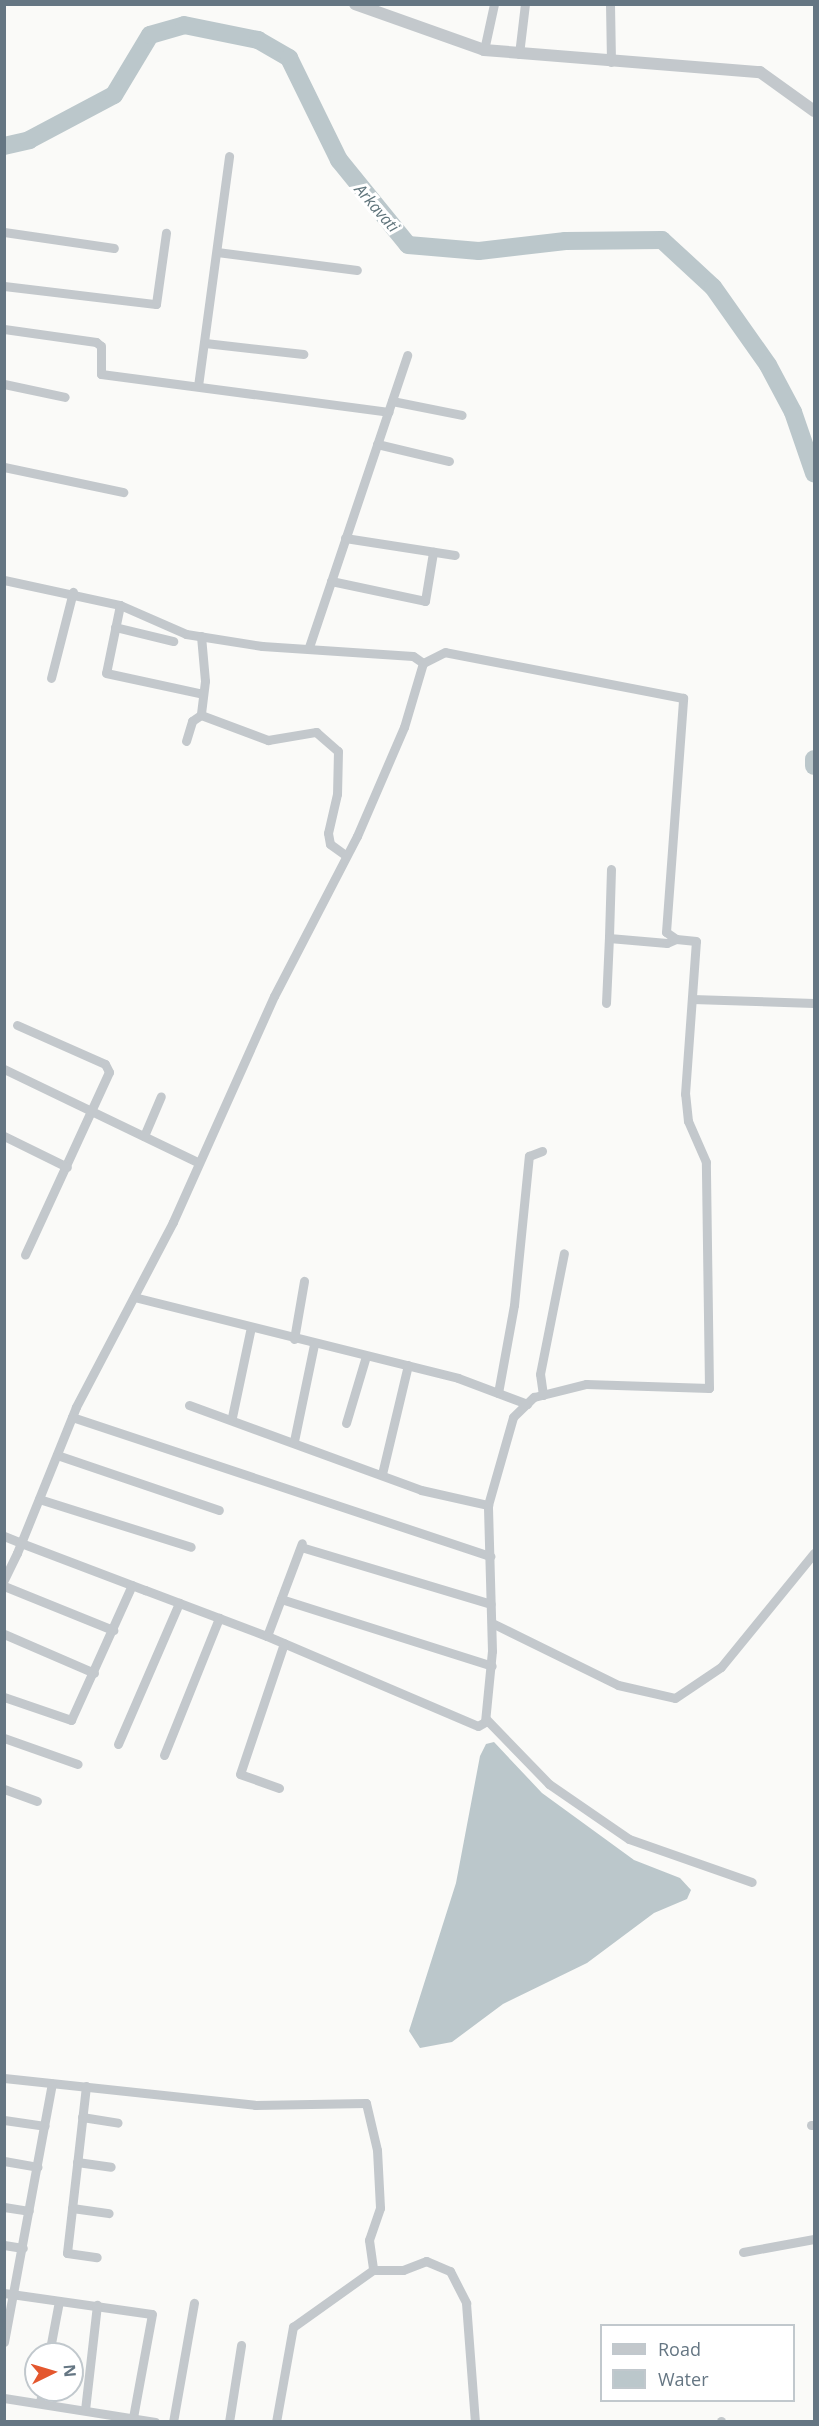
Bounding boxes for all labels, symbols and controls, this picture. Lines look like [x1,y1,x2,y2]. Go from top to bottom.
water label: Arkavati [351,180,403,236]
legend [600,2324,795,2402]
text: Road [658,2337,701,2361]
north arrow [24,2342,84,2402]
text: N [58,2363,81,2378]
text: Water [658,2367,709,2391]

